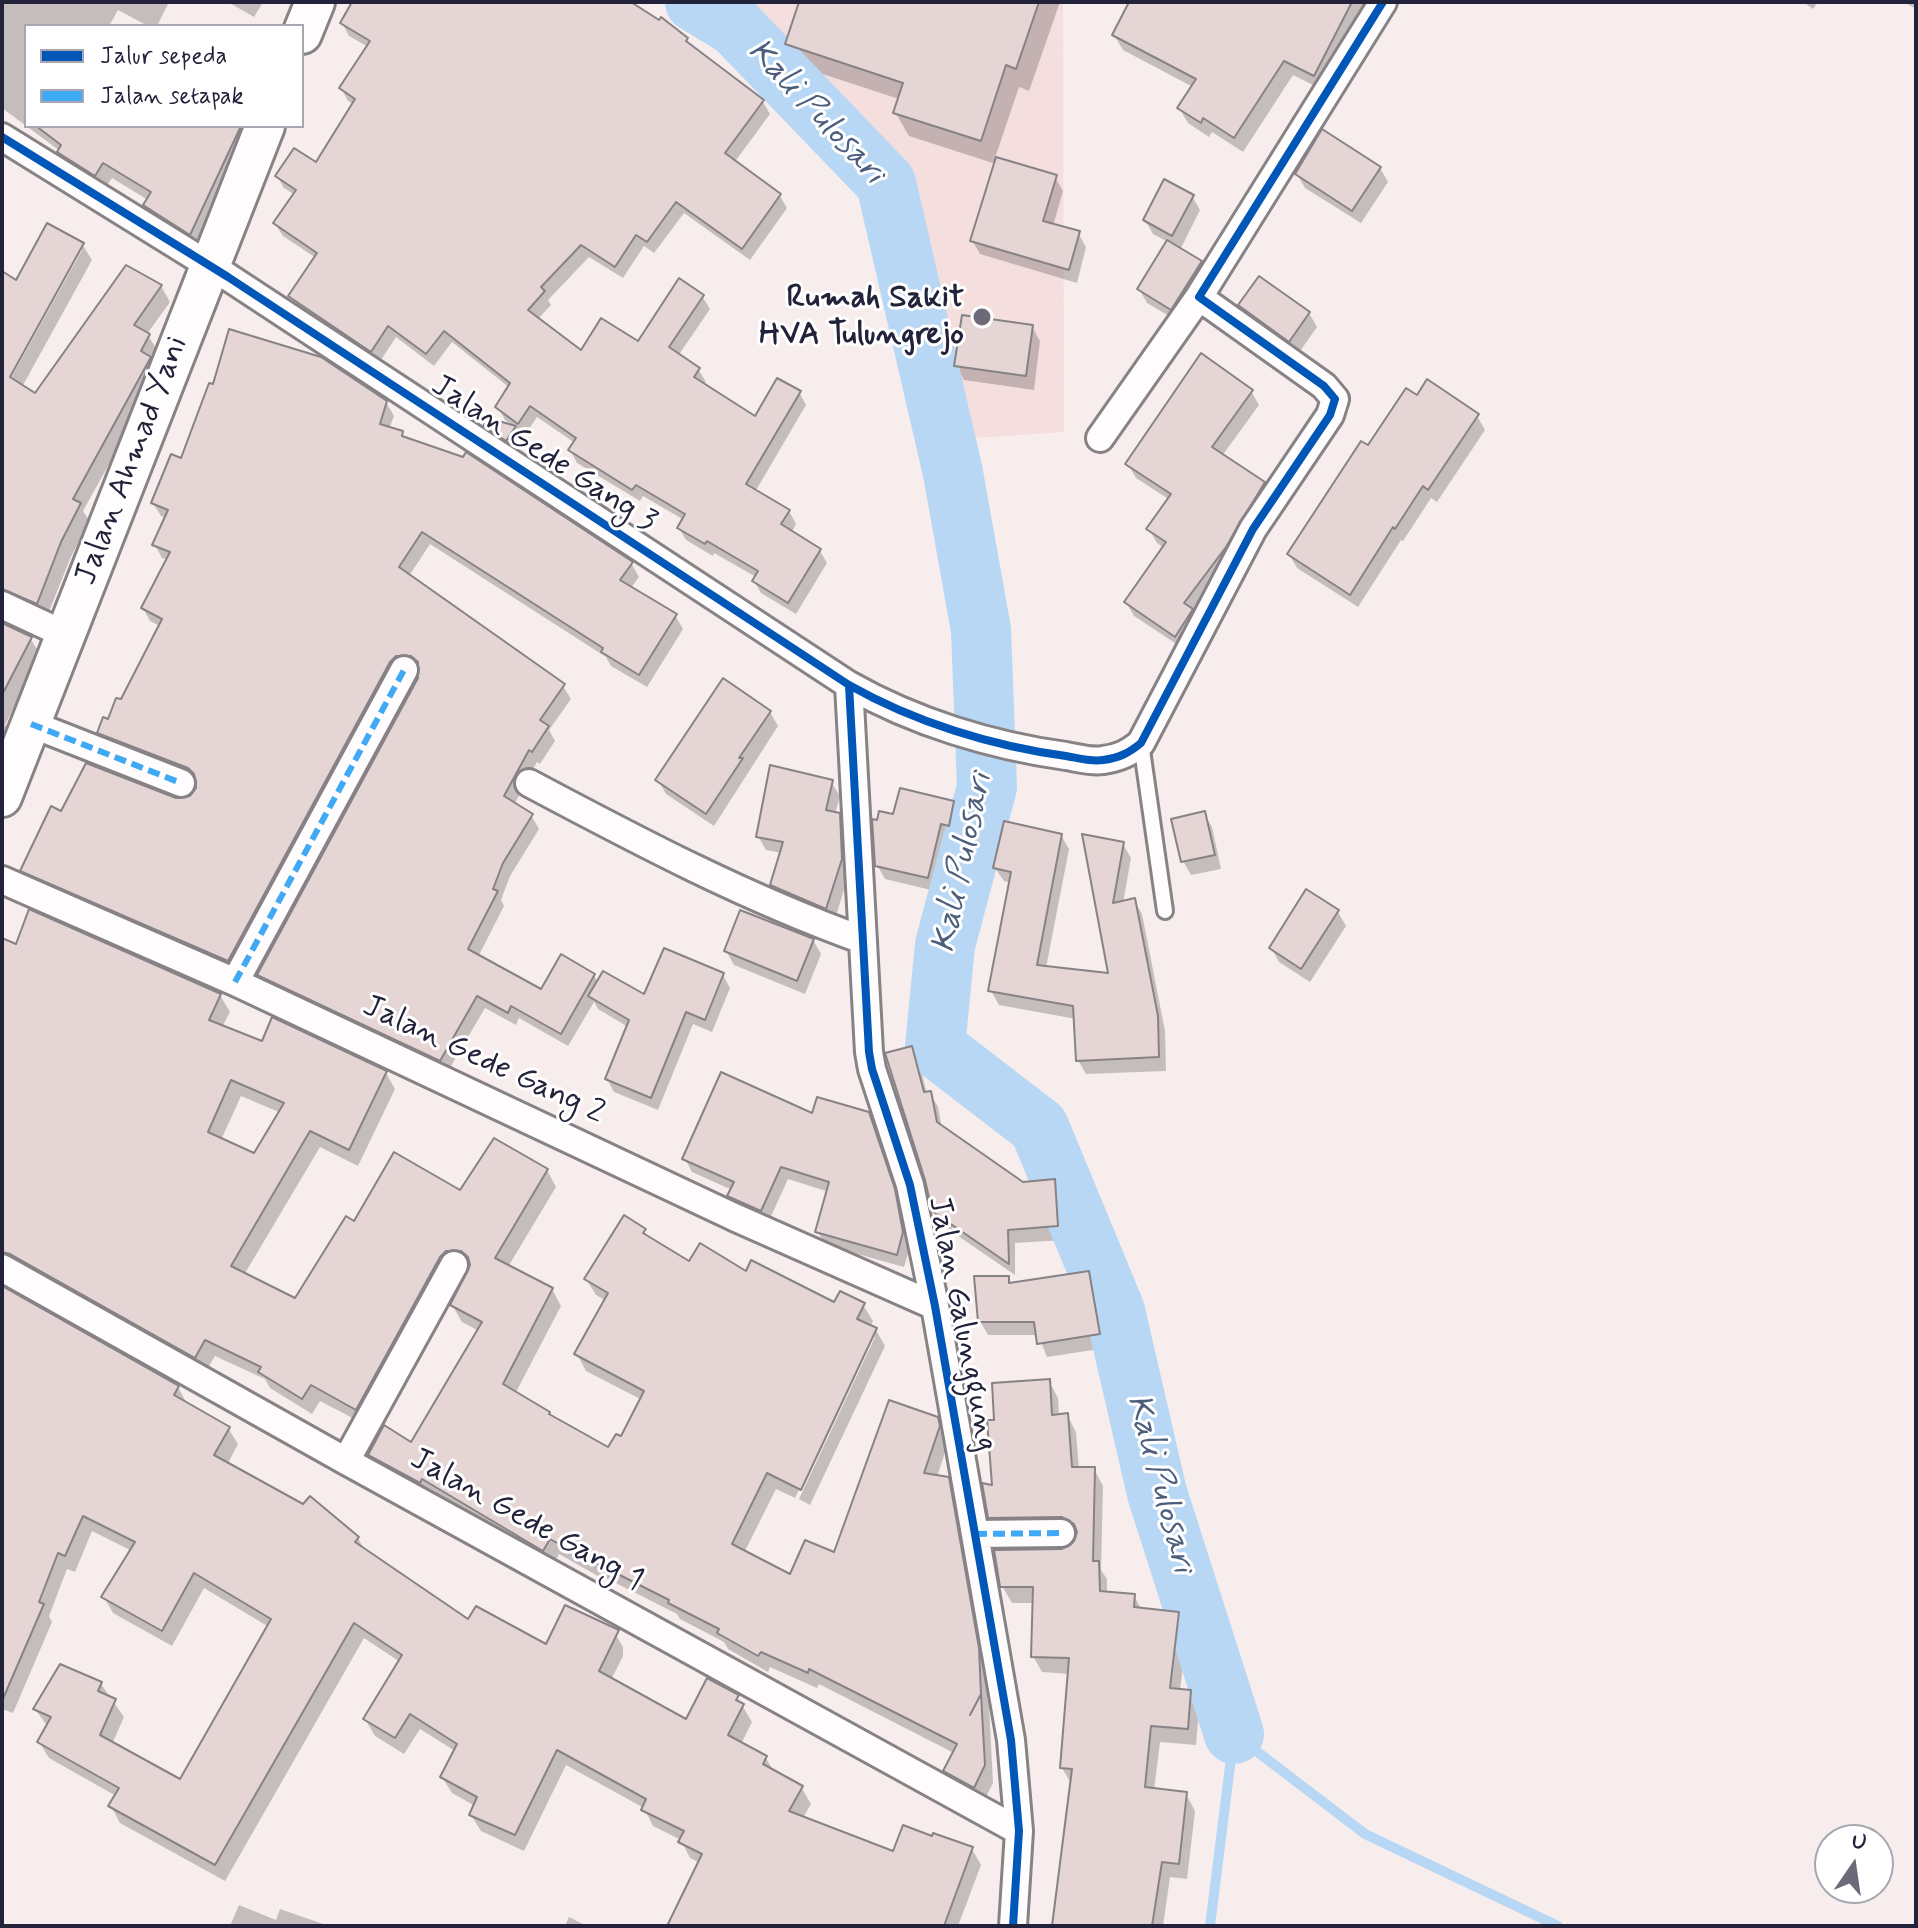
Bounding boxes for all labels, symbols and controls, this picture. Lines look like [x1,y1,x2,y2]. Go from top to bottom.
legend [24,24,304,128]
water label: Kali Pulosari [738,32,892,194]
text: Jalur sepeda [100,41,227,72]
text: Jalan setapak [100,81,244,112]
place label: Rumah Sakit HVA Tulungrejo [759,280,964,355]
marker: Rumah Sakit HVA Tulungrejo [971,306,993,328]
street label: Jalan Ahmad Yani [68,331,198,591]
street label: Jalan Gede Gang 3 [423,368,663,542]
water label: Kali Pulosari [925,769,1003,957]
street label: Jalan Gede Gang 2 [356,988,610,1134]
street label: Jalan Galunggung [917,1193,1005,1455]
water label: Kali Pulosari [1116,1390,1202,1578]
street label: Jalan Gede Gang 1 [403,1441,649,1601]
north arrow [1814,1824,1894,1904]
text: U [1849,1827,1869,1858]

